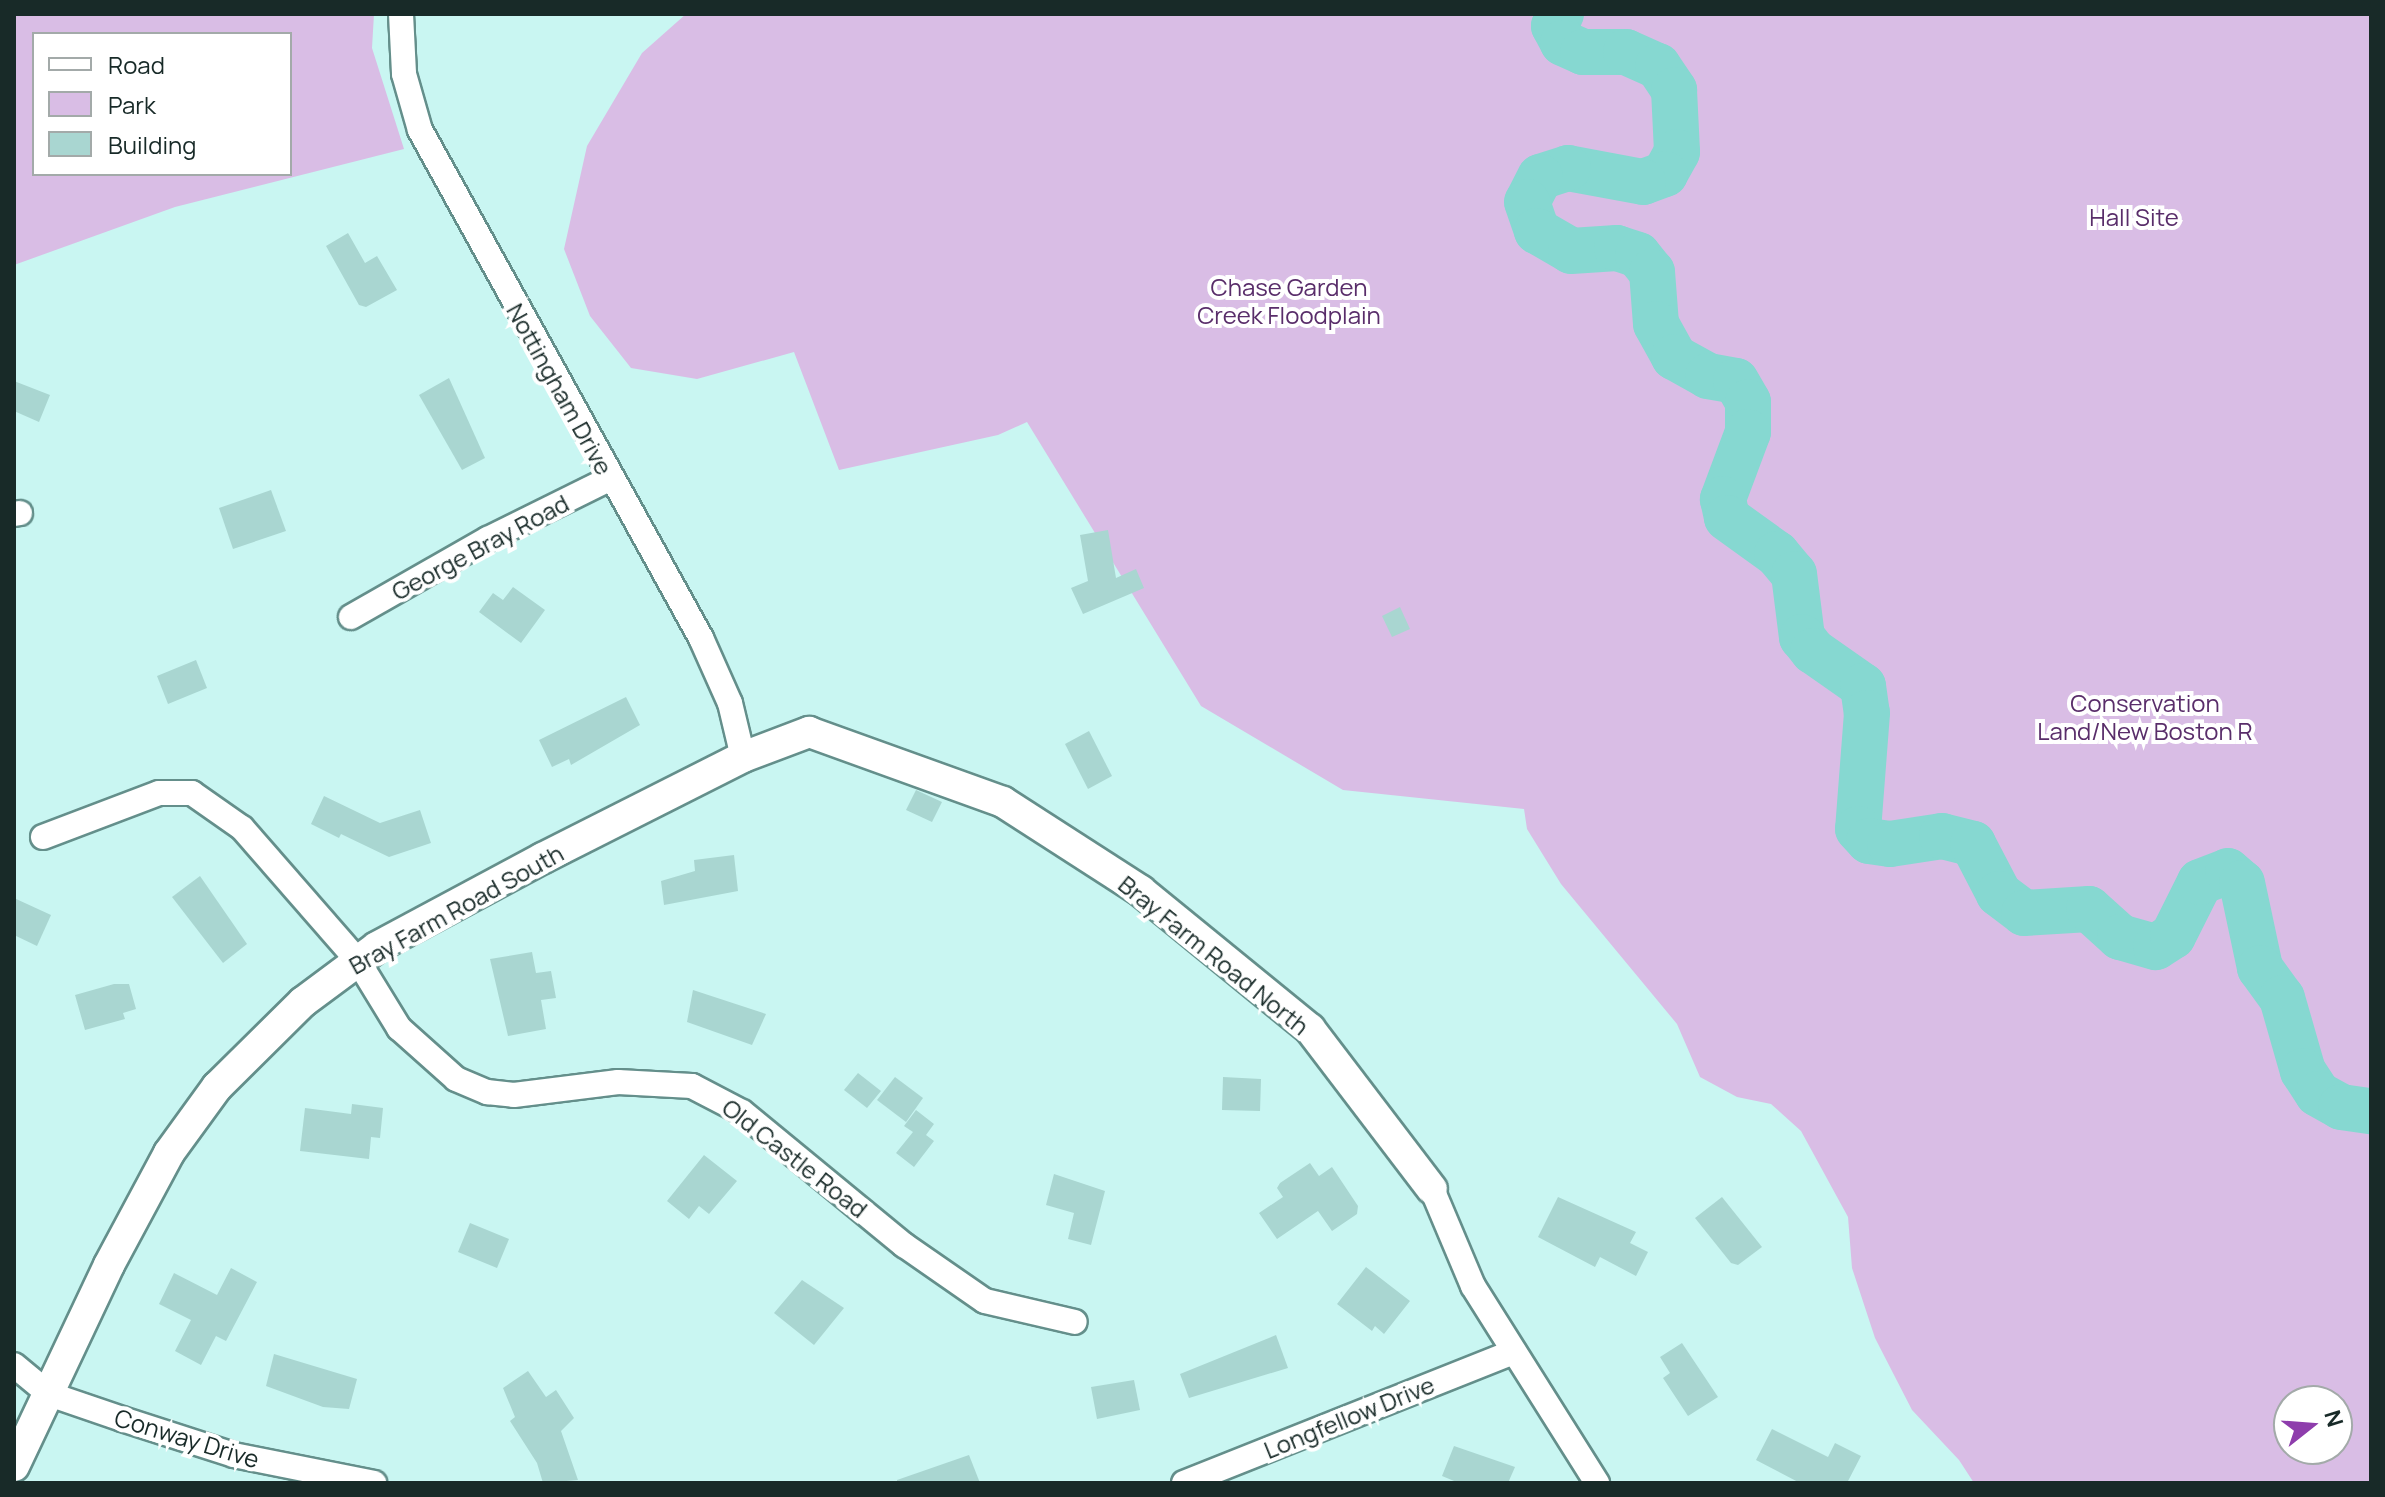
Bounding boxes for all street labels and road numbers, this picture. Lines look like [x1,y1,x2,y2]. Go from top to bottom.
street label: Nottingham Drive [501,298,619,480]
street label: George Bray Road [387,488,573,606]
street label: Bray Farm Road South [344,838,568,980]
street label: Bray Farm Road North [1113,869,1315,1041]
street label: Old Castle Road [717,1092,873,1224]
street label: Longfellow Drive [1260,1370,1438,1464]
street label: Conway Drive [111,1402,263,1474]

